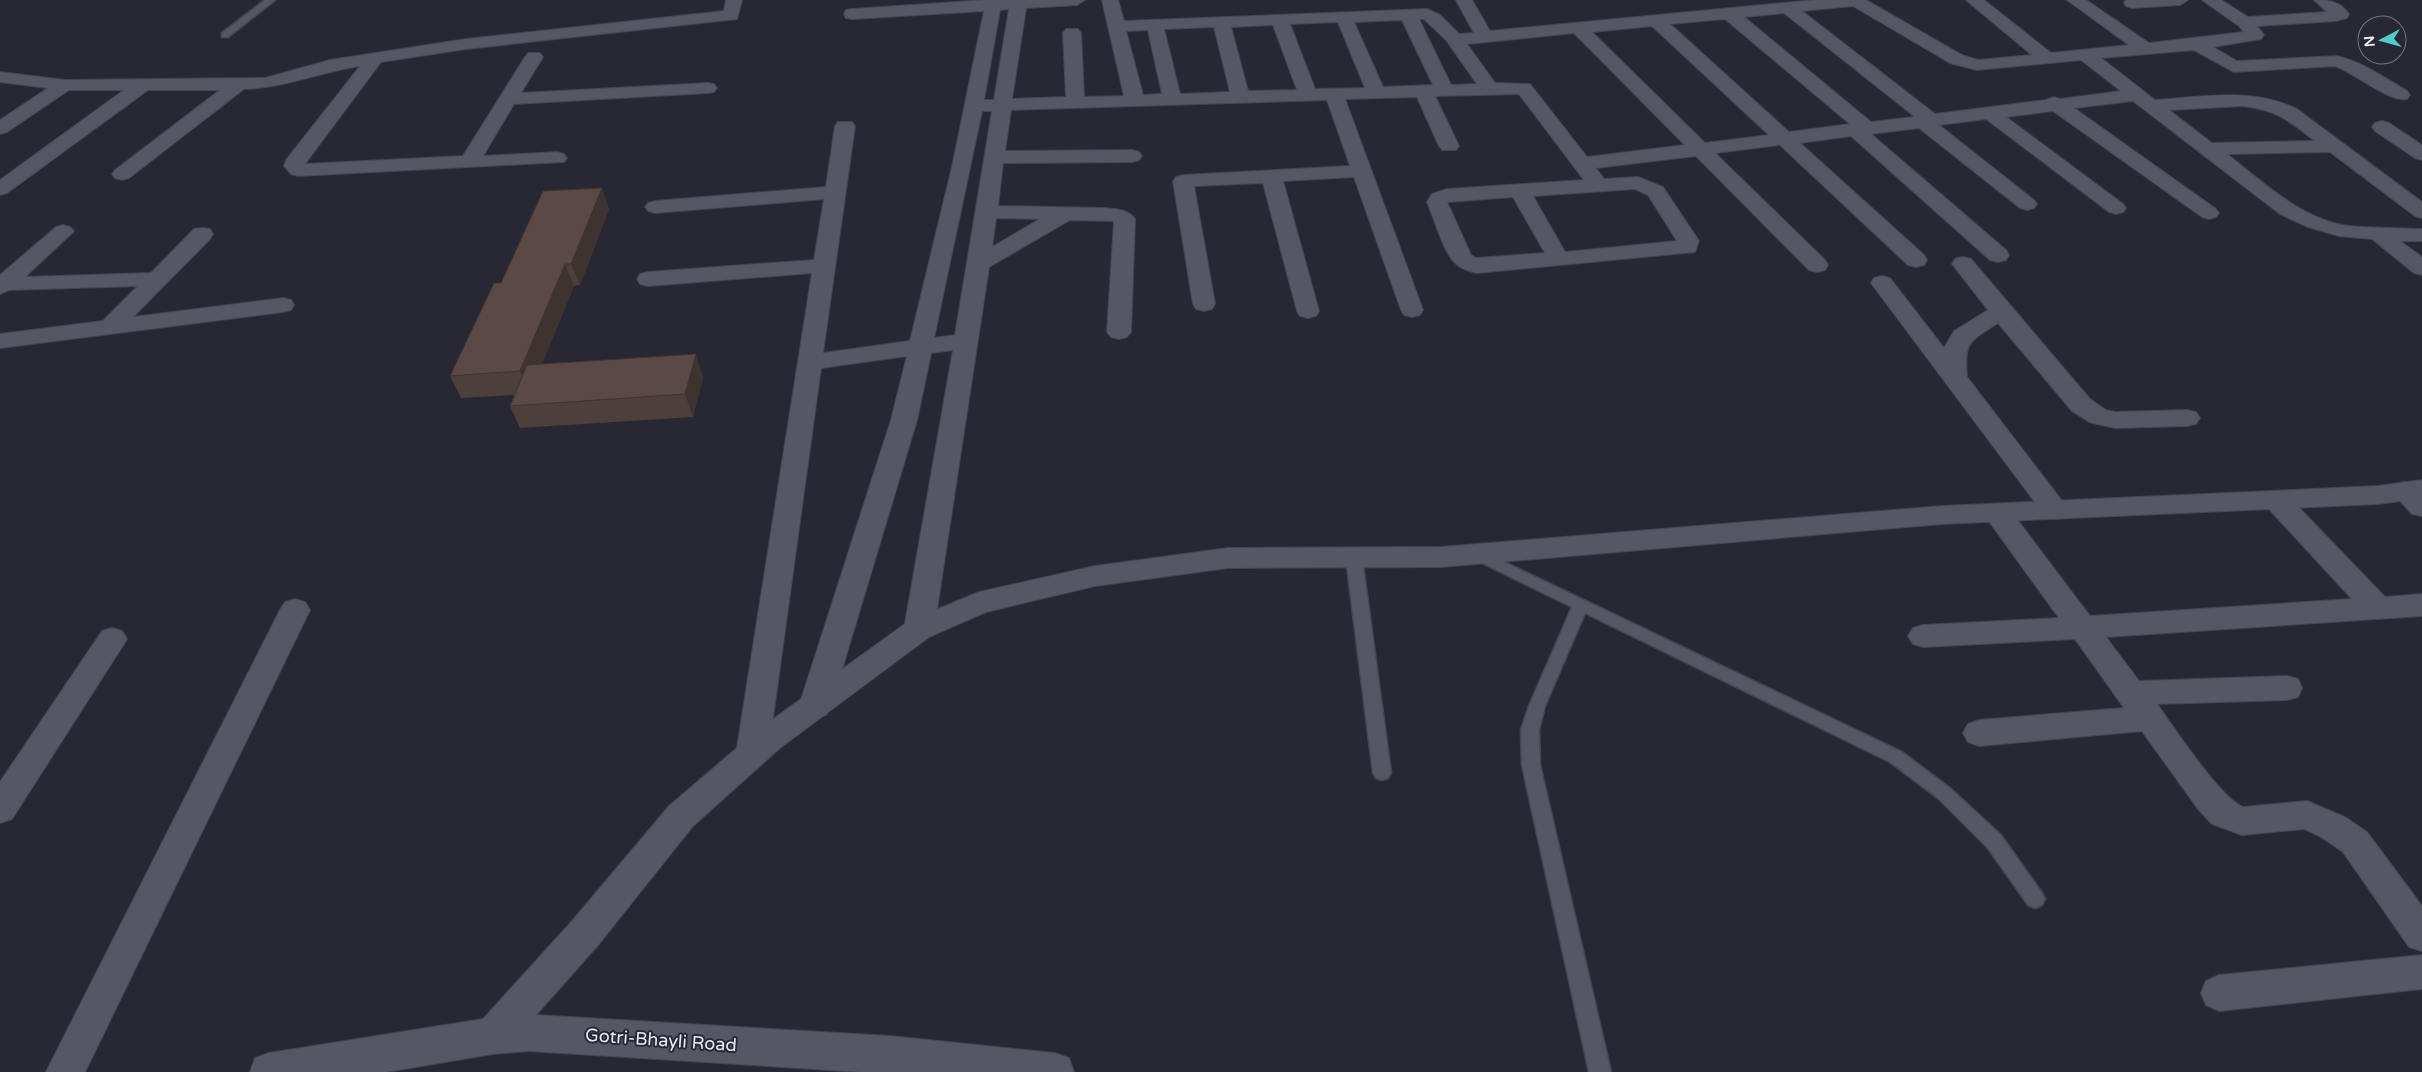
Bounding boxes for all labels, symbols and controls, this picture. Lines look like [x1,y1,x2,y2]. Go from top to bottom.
north arrow [2357,15,2407,65]
text: N [2361,35,2379,48]
street label: Gotri-Bhayli Road [584,1024,738,1056]

